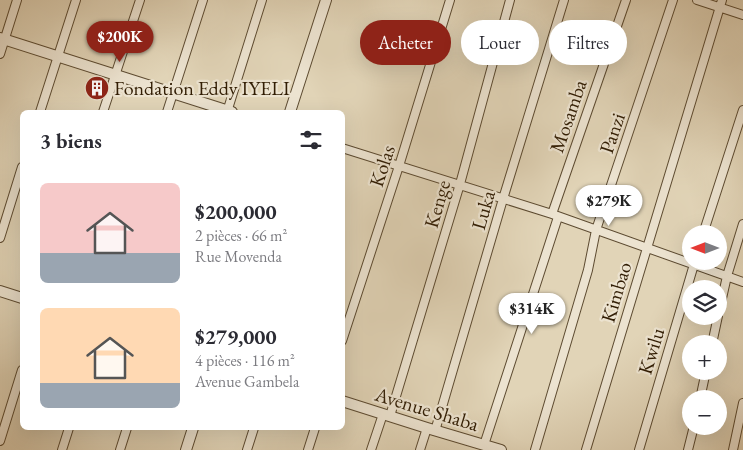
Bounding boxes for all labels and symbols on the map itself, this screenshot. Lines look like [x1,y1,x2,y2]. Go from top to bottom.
pin: $200K [85,20,155,63]
building icon: Fondation Eddy IYELI [84,75,110,101]
place label: Fondation Eddy IYELI [114,75,290,101]
street label: Mosamba [543,76,593,156]
street label: Panzi [593,109,631,157]
street label: Kolas [363,142,401,190]
street label: Kenge [418,177,456,231]
pin: $279K [574,184,644,227]
street label: Luka [465,187,501,233]
north arrow [682,225,728,270]
street label: Kimbao [595,259,638,325]
pin: $314K [497,292,567,335]
street label: Kwilu [632,324,671,378]
street label: Avenue Shaba [371,381,482,437]

